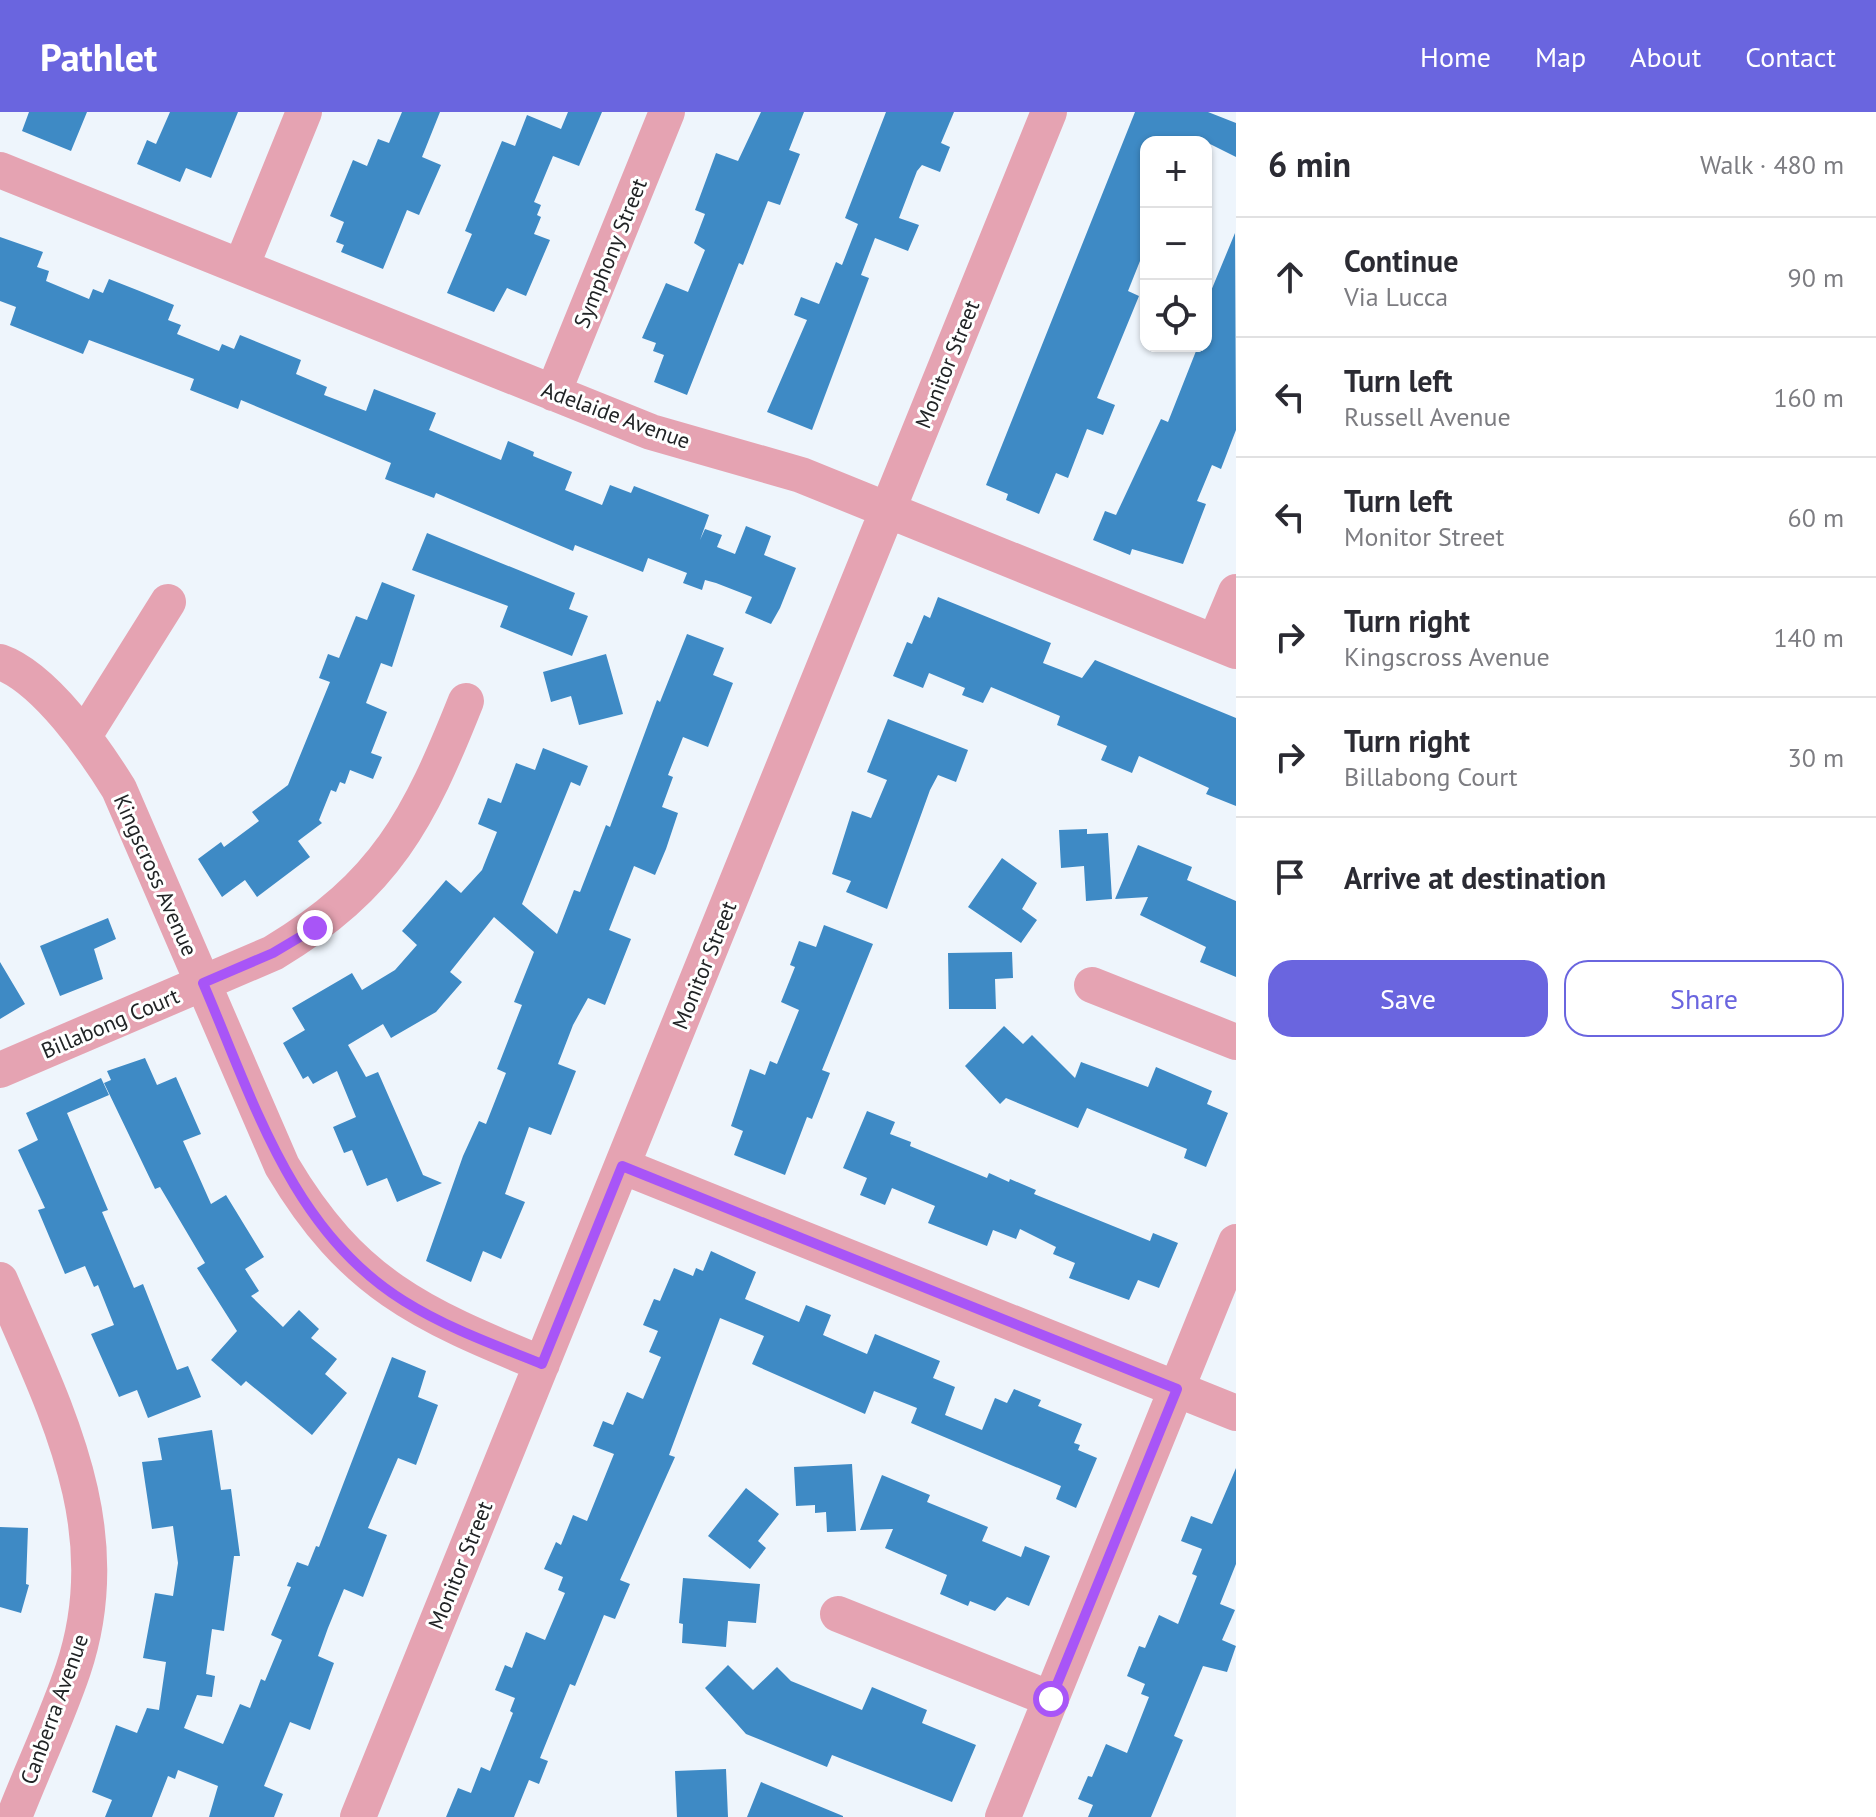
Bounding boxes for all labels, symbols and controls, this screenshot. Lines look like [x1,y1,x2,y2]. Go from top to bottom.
text: Pathlet [40,32,157,81]
text: Home [1420,38,1491,75]
text: Map [1535,38,1586,75]
text: About [1630,38,1701,75]
text: Contact [1745,38,1836,75]
map controls [1140,136,1212,352]
button: + [1140,136,1212,208]
text: 6 min [1268,142,1351,186]
text: Walk · 480 m [1700,148,1844,181]
street label: Symphony Street [567,174,653,332]
button: − [1140,208,1212,280]
text: Continue [1344,241,1458,280]
icon: ahead [1268,255,1312,299]
text: 90 m [1788,261,1844,294]
button: locate [1140,280,1212,352]
text: Via Lucca [1344,280,1448,313]
street label: Monitor Street [909,295,986,432]
text: Turn left [1344,361,1452,400]
street label: Adelaide Avenue [538,375,694,455]
icon: left [1268,375,1312,419]
text: 160 m [1773,381,1844,414]
text: Russell Avenue [1344,400,1511,433]
text: Turn left [1344,481,1452,520]
icon: left [1268,495,1312,539]
text: 60 m [1788,501,1844,534]
text: Monitor Street [1344,520,1504,553]
text: Turn right [1344,601,1470,640]
icon: right [1268,615,1312,659]
text: 140 m [1773,621,1844,654]
text: Kingscross Avenue [1344,640,1550,673]
text: Turn right [1344,721,1470,760]
icon: right [1268,735,1312,779]
text: 30 m [1788,741,1844,774]
text: Billabong Court [1344,760,1518,793]
street label: Kingscross Avenue [108,790,204,960]
icon: arrive [1268,855,1312,899]
text: Arrive at destination [1344,858,1606,897]
street label: Monitor Street [666,896,743,1033]
route end [297,910,333,946]
button: Save [1268,960,1548,1037]
button: Share [1564,960,1844,1037]
street label: Billabong Court [37,981,184,1065]
street label: Monitor Street [422,1496,499,1633]
street label: Canberra Avenue [14,1630,94,1788]
route start [1033,1681,1069,1717]

